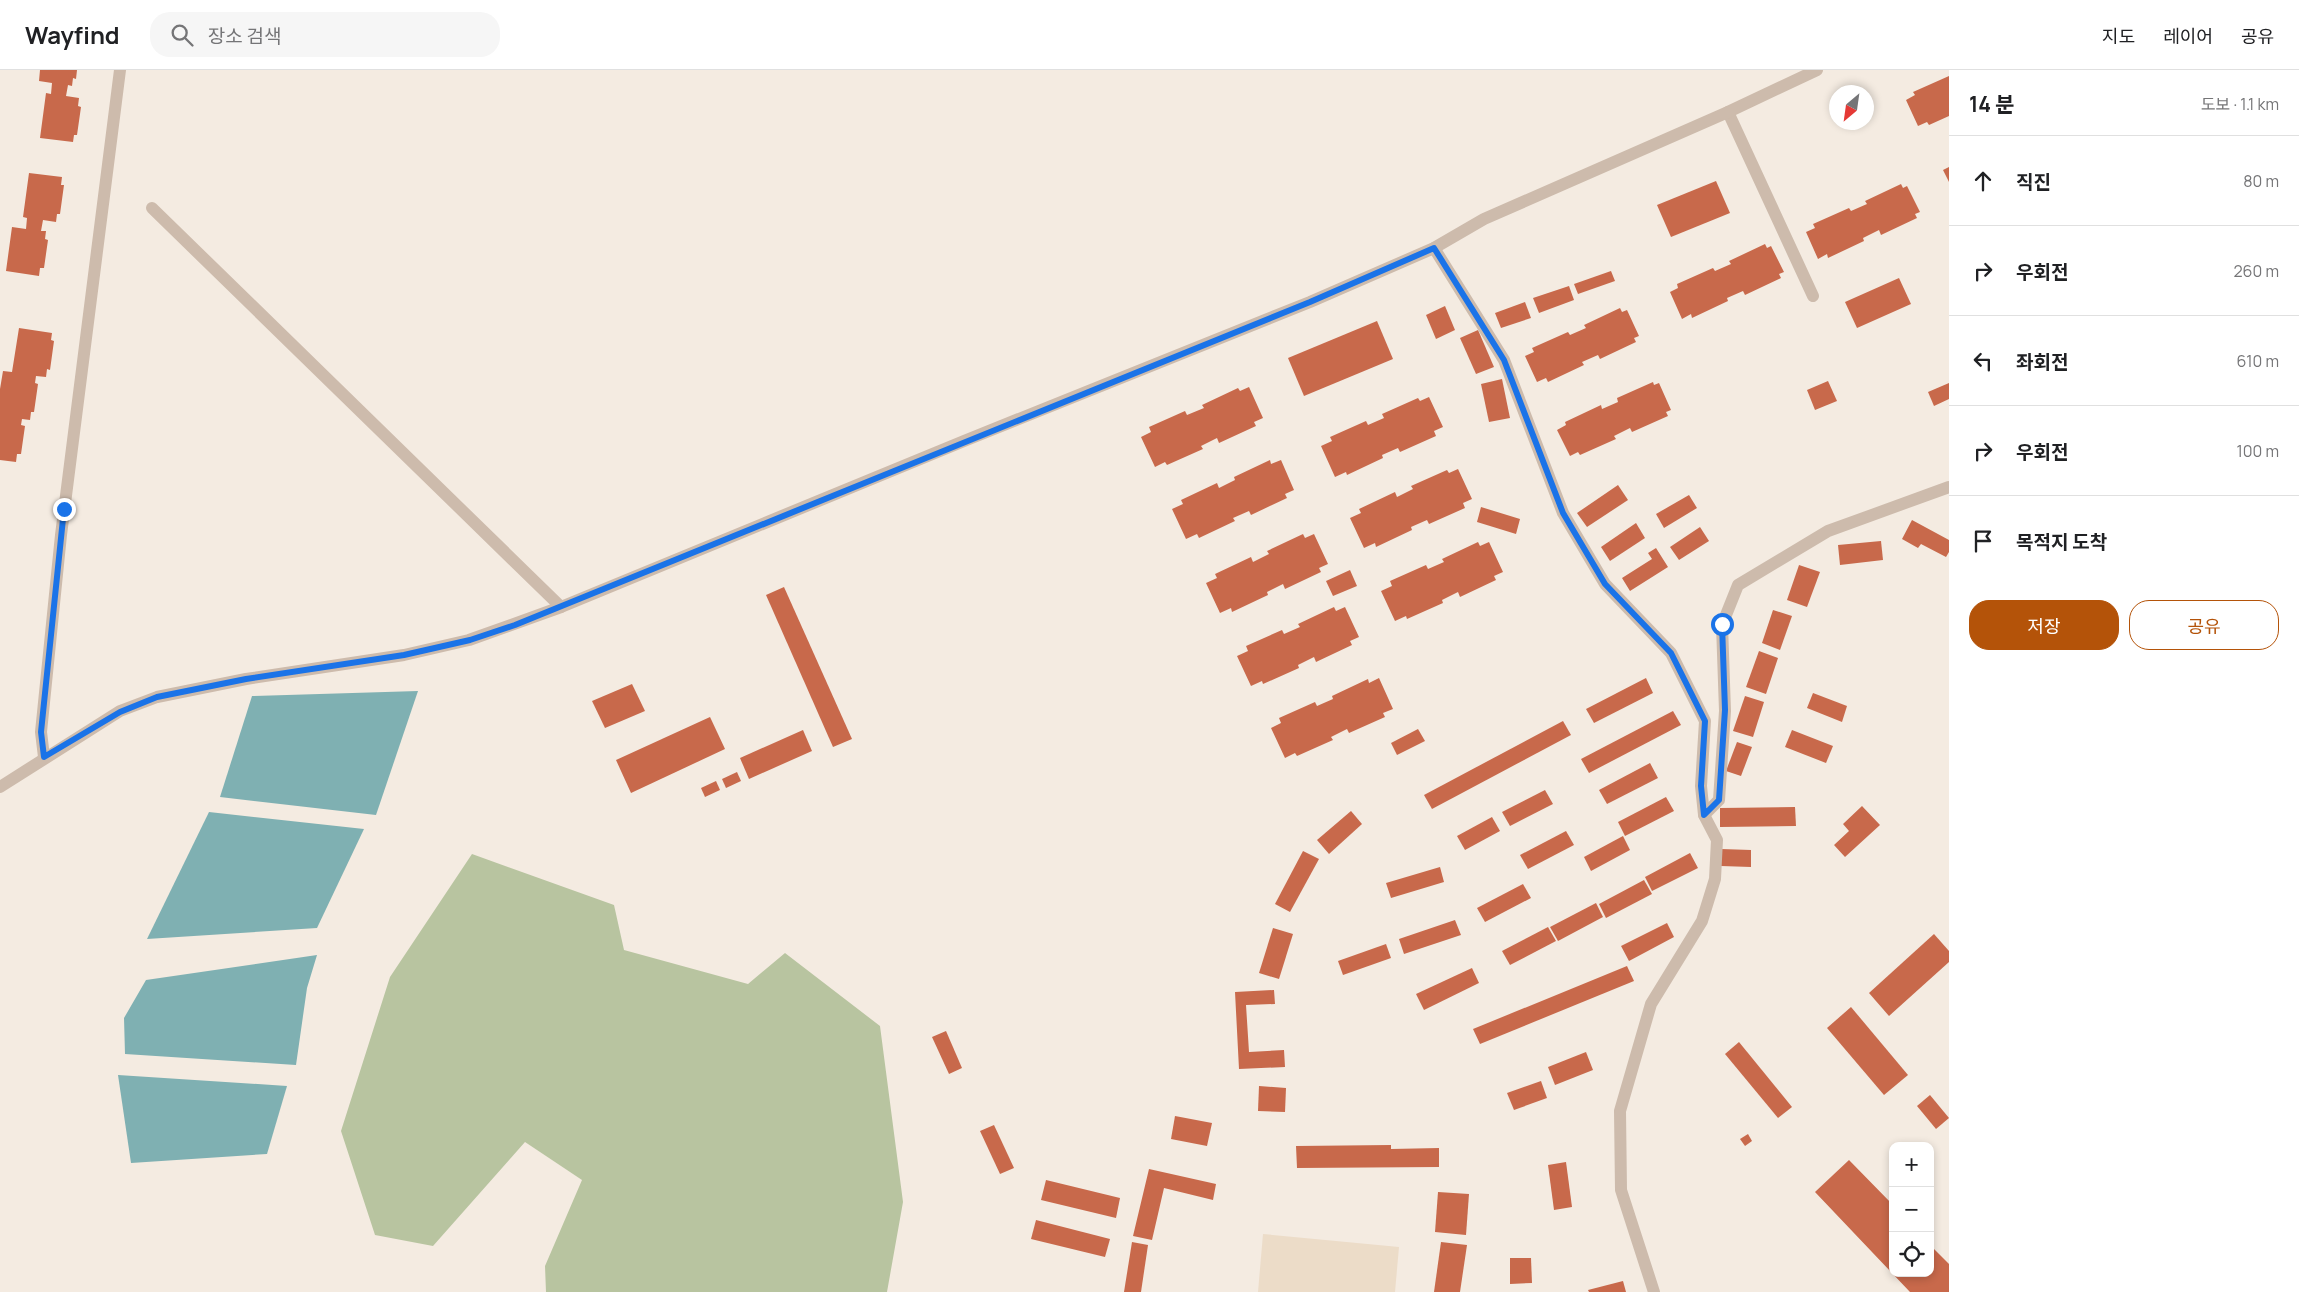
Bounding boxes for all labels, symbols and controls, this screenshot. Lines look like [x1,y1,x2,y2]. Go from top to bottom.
search box [150,12,500,57]
text: Wayfind [25,18,120,51]
icon: search [168,21,196,49]
text: 장소 검색 [208,23,281,49]
text: 지도 [2102,24,2135,48]
text: 레이어 [2163,24,2213,48]
text: 공유 [2241,24,2274,48]
north arrow [1829,85,1874,130]
text: 14 분 [1969,90,2015,118]
text: 도보 · 1.1 km [2201,93,2279,115]
icon: ahead [1969,167,1997,195]
text: 직진 [2016,169,2051,195]
text: 80 m [2243,170,2279,192]
icon: right [1969,257,1997,285]
text: 우회전 [2016,259,2068,285]
text: 260 m [2233,260,2279,282]
icon: left [1969,347,1997,375]
text: 좌회전 [2016,349,2068,375]
text: 610 m [2237,350,2279,372]
icon: right [1969,437,1997,465]
text: 우회전 [2016,439,2068,465]
text: 100 m [2236,440,2279,462]
route end [53,498,76,521]
icon: arrive [1969,527,1997,555]
text: 목적지 도착 [2016,529,2107,555]
button: 저장 [1969,600,2119,650]
button: 공유 [2129,600,2279,650]
route start [1711,613,1734,636]
map controls [1889,1142,1934,1277]
button: + [1889,1142,1934,1187]
button: − [1889,1187,1934,1232]
button: locate [1889,1232,1934,1277]

